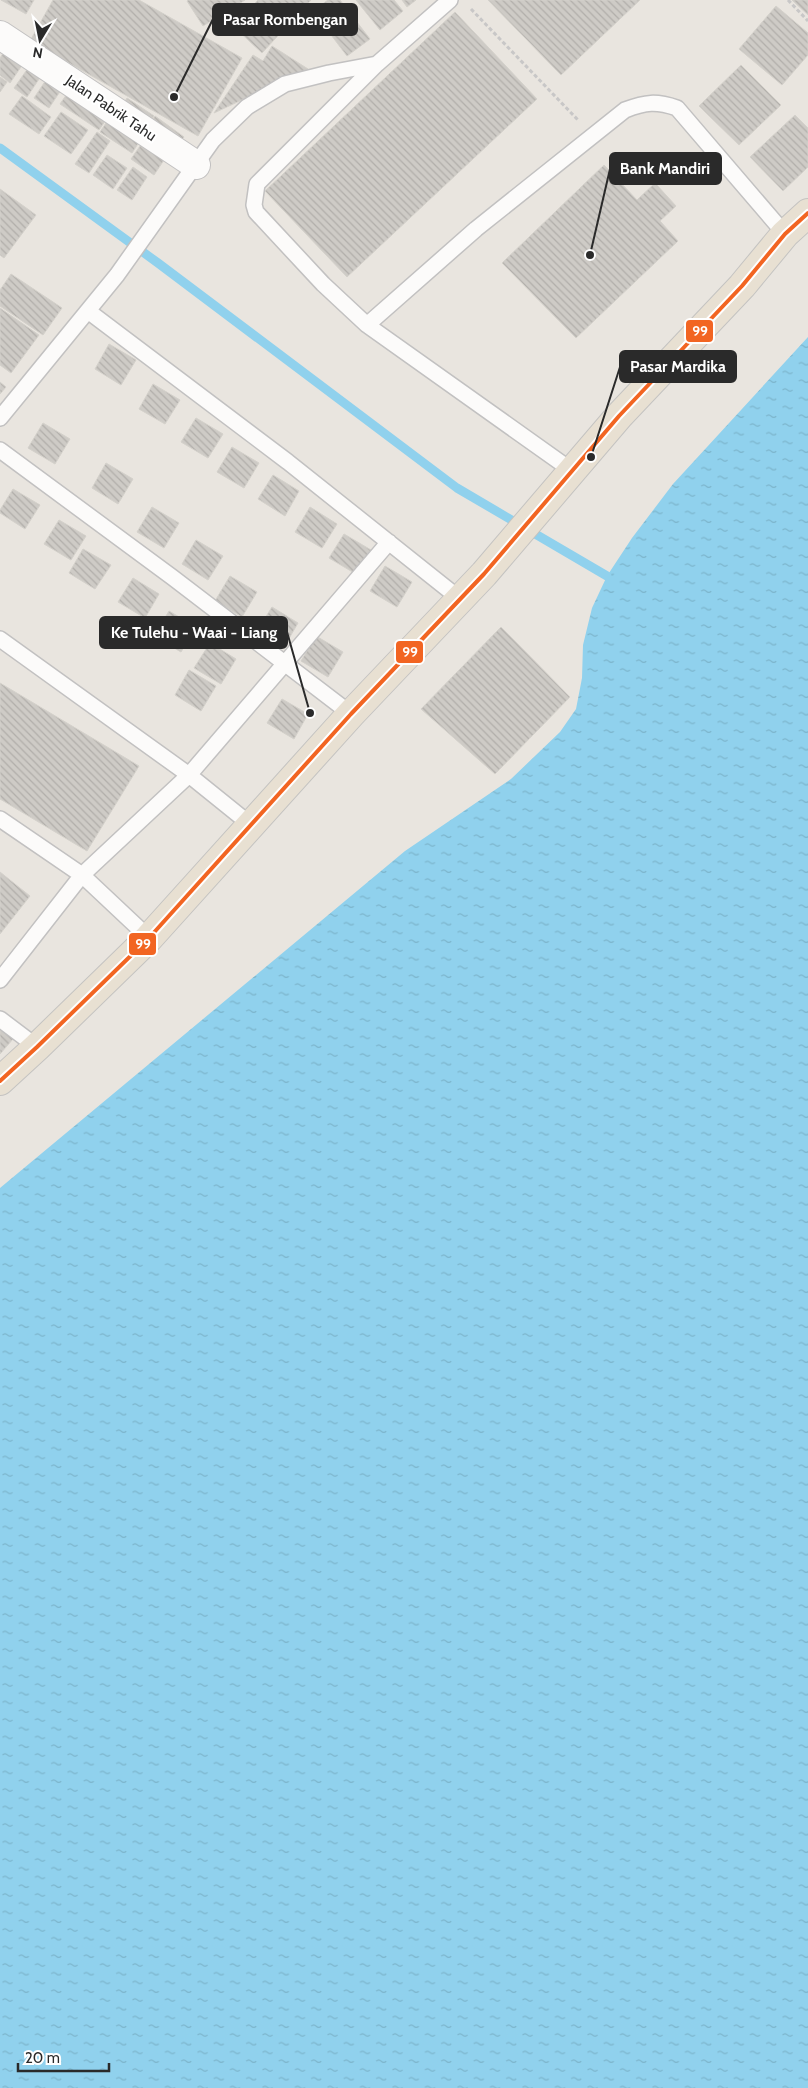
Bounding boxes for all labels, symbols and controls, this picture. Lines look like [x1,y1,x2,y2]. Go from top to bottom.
callout: Pasar Rombengan [213,4,357,35]
text: Pasar Rombengan [223,10,347,29]
north arrow [15,15,65,65]
text: N [31,43,44,63]
street label: Jalan Pabrik Tahu [61,70,160,145]
callout: Bank Mandiri [610,153,721,184]
text: Bank Mandiri [620,159,710,178]
line badge: 99 [685,319,714,343]
text: 99 [692,322,708,340]
callout: Pasar Mardika [620,351,736,382]
text: Pasar Mardika [630,357,726,376]
callout: Ke Tulehu - Waai - Liang [100,617,287,648]
text: Ke Tulehu - Waai - Liang [111,623,277,642]
line badge: 99 [395,640,424,664]
text: 99 [402,643,418,661]
line badge: 99 [128,932,157,956]
text: 99 [135,935,151,953]
scale bar [18,2040,109,2072]
text: 20 m [25,2049,60,2067]

